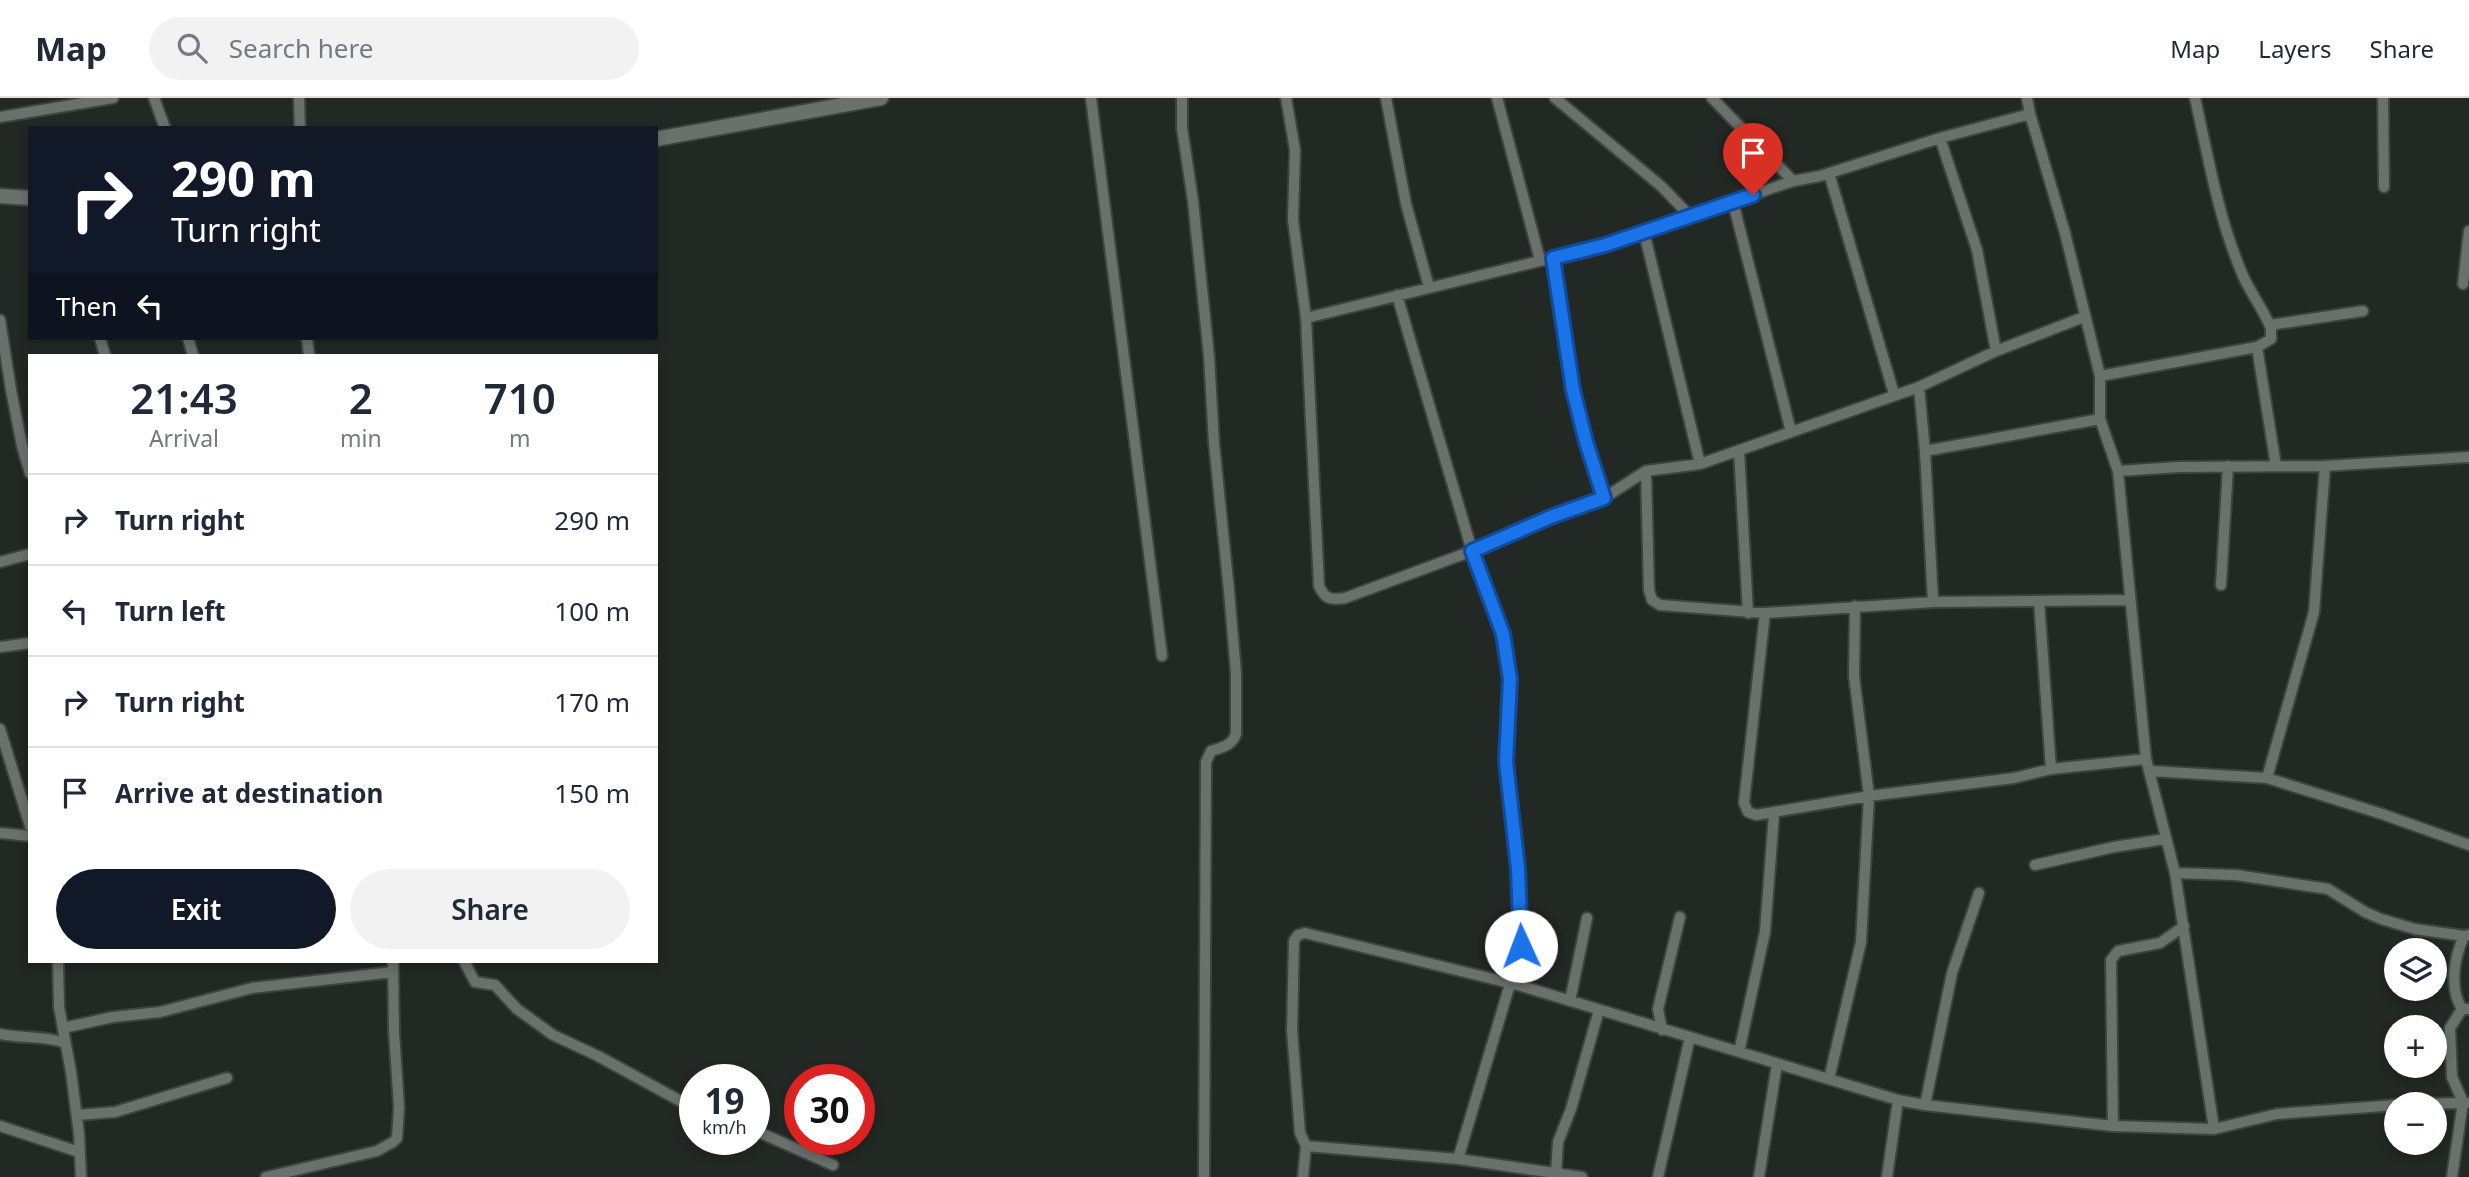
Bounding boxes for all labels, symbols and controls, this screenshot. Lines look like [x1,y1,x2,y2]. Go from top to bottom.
search box [149,17,639,80]
text: Map [35,26,107,71]
icon: search [173,29,211,67]
text: Search here [229,30,373,66]
text: Map [2170,32,2220,65]
text: Layers [2258,32,2332,65]
text: Share [2370,32,2434,65]
pin [1723,123,1783,195]
icon: arrive [1734,134,1772,172]
text: 290 m [171,145,316,211]
icon: right [56,154,147,245]
text: Turn right [171,208,321,251]
icon: left [131,287,169,325]
text: Then [56,288,117,324]
text: 21:43 [130,369,238,426]
text: 2 [349,369,373,426]
text: 710 [484,369,556,426]
text: Arrival [149,422,219,454]
text: min [340,422,382,454]
text: m [509,422,531,454]
icon: right [56,501,94,539]
text: Turn right [115,502,245,538]
text: 290 m [554,502,630,538]
icon: left [56,592,94,630]
text: Turn left [115,593,226,629]
text: 100 m [554,593,630,629]
icon: right [56,683,94,721]
text: Turn right [115,684,245,720]
text: 170 m [554,684,630,720]
icon: arrive [56,774,94,812]
text: Arrive at destination [115,775,384,811]
text: 150 m [554,775,630,811]
button: Exit [56,869,336,949]
button: Share [350,869,630,949]
position arrow [1484,909,1558,983]
map controls [2384,938,2447,1155]
button: layers [2384,938,2447,1001]
button: + [2384,1015,2447,1078]
speed limit sign: 30 [784,1064,875,1155]
text: 19 [704,1077,745,1124]
button: − [2384,1092,2447,1155]
text: km/h [702,1115,747,1139]

